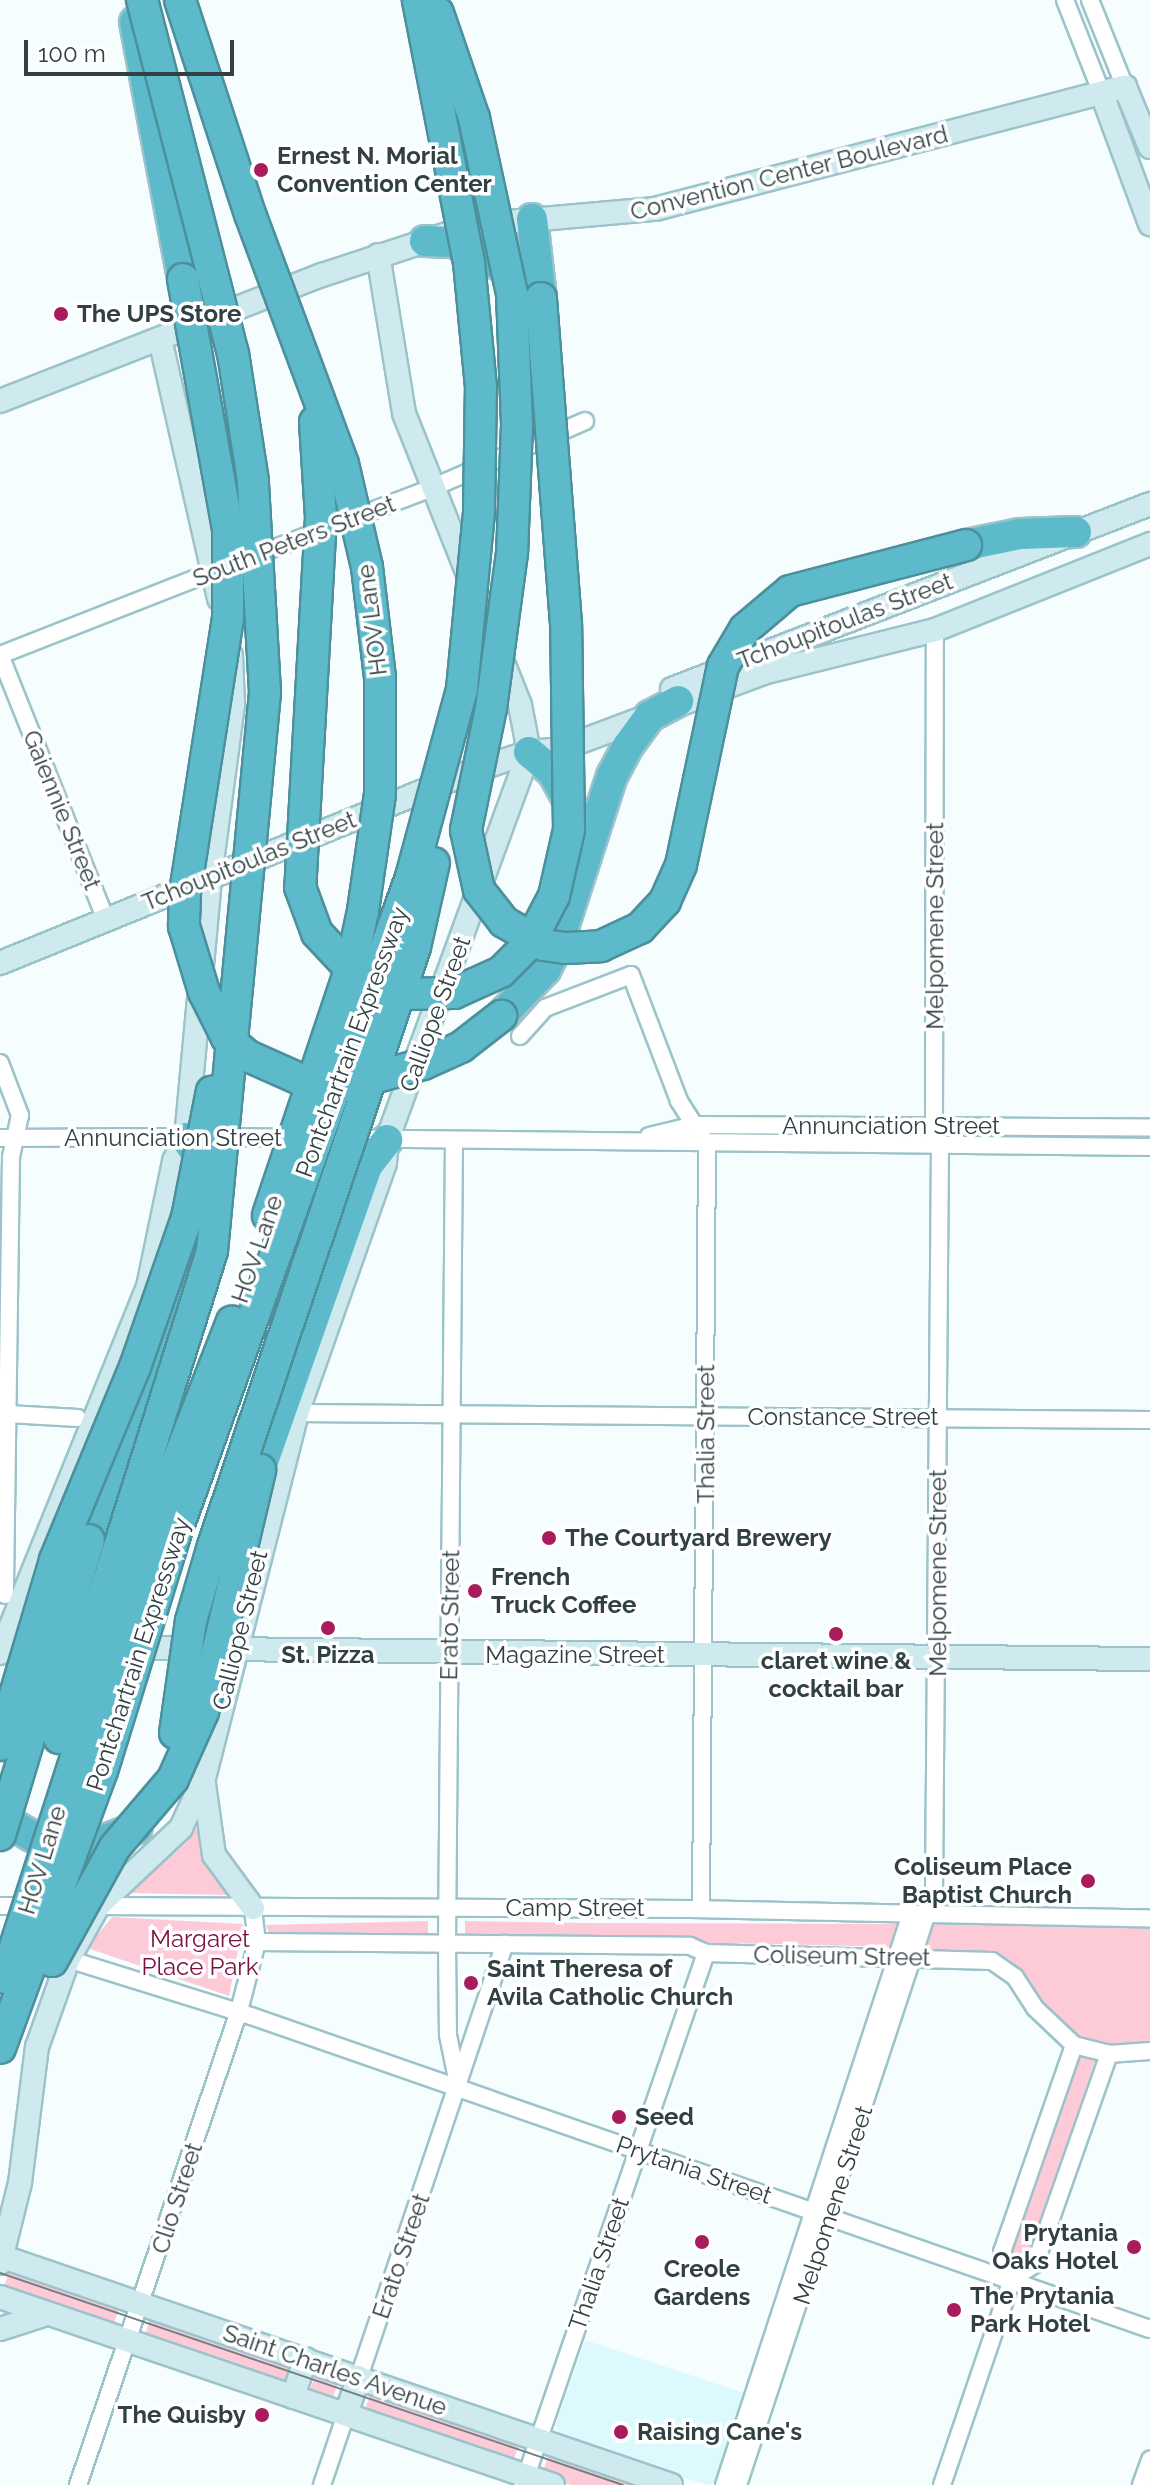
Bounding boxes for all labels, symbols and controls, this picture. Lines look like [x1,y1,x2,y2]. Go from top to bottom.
scale bar [28,24,238,74]
text: 100 m [38,39,106,68]
street label: Convention Center Boulevard [627,120,951,226]
place label: Ernest N. Morial Convention Center [277,142,492,198]
marker: Ernest N. Morial Convention Center [252,161,270,179]
place label: The UPS Store [77,300,241,328]
marker: The UPS Store [52,305,70,323]
street label: South Peters Street [189,489,399,593]
street label: HOV Lane [351,562,393,678]
street label: Tchoupitoulas Street [733,567,957,675]
street label: Gaiennie Street [17,726,107,894]
street label: Tchoupitoulas Street [138,805,360,917]
street label: Melpomene Street [921,822,949,1030]
street label: Pontchartrain Expressway [290,903,414,1181]
street label: Calliope Street [393,932,477,1096]
street label: Annunciation Street [782,1112,1000,1140]
street label: Annunciation Street [64,1124,282,1152]
street label: HOV Lane [225,1191,289,1307]
street label: Thalia Street [692,1364,720,1504]
street label: Constance Street [747,1403,939,1431]
street label: Melpomene Street [924,1469,952,1677]
street label: Pontchartrain Expressway [80,1514,196,1794]
place label: The Courtyard Brewery [565,1524,832,1552]
marker: The Courtyard Brewery [540,1529,558,1547]
street label: Calliope Street [206,1547,274,1713]
street label: Erato Street [434,1549,466,1681]
place label: French Truck Coffee [491,1563,636,1619]
marker: French Truck Coffee [466,1582,484,1600]
marker: St. Pizza [319,1619,337,1637]
marker: claret wine & cocktail bar [827,1625,845,1643]
place label: St. Pizza [281,1641,375,1669]
street label: Magazine Street [485,1641,665,1669]
place label: claret wine & cocktail bar [760,1647,912,1703]
street label: HOV Lane [12,1802,72,1918]
place label: Coliseum Place Baptist Church [894,1853,1072,1909]
marker: Coliseum Place Baptist Church [1079,1872,1097,1890]
street label: Camp Street [505,1894,645,1922]
park label: Margaret Place Park [142,1925,258,1981]
street label: Coliseum Street [753,1940,931,1972]
place label: Saint Theresa of Avila Catholic Church [487,1955,733,2011]
marker: Saint Theresa of Avila Catholic Church [462,1974,480,1992]
street label: Melpomene Street [787,2102,879,2308]
place label: Seed [635,2103,694,2131]
marker: Seed [610,2108,628,2126]
street label: Prytania Street [613,2130,775,2210]
street label: Clio Street [146,2139,208,2257]
street label: Erato Street [366,2190,436,2322]
street label: Thalia Street [563,2193,635,2335]
place label: Prytania Oaks Hotel [992,2219,1118,2275]
marker: Creole Gardens [693,2233,711,2251]
marker: Prytania Oaks Hotel [1125,2238,1143,2256]
place label: Creole Gardens [654,2255,750,2311]
place label: The Prytania Park Hotel [970,2282,1114,2338]
marker: The Prytania Park Hotel [945,2301,963,2319]
street label: Saint Charles Avenue [219,2318,451,2422]
place label: The Quisby [118,2401,246,2429]
marker: The Quisby [253,2406,271,2424]
place label: Raising Cane's [637,2418,802,2446]
marker: Raising Cane's [612,2423,630,2441]

